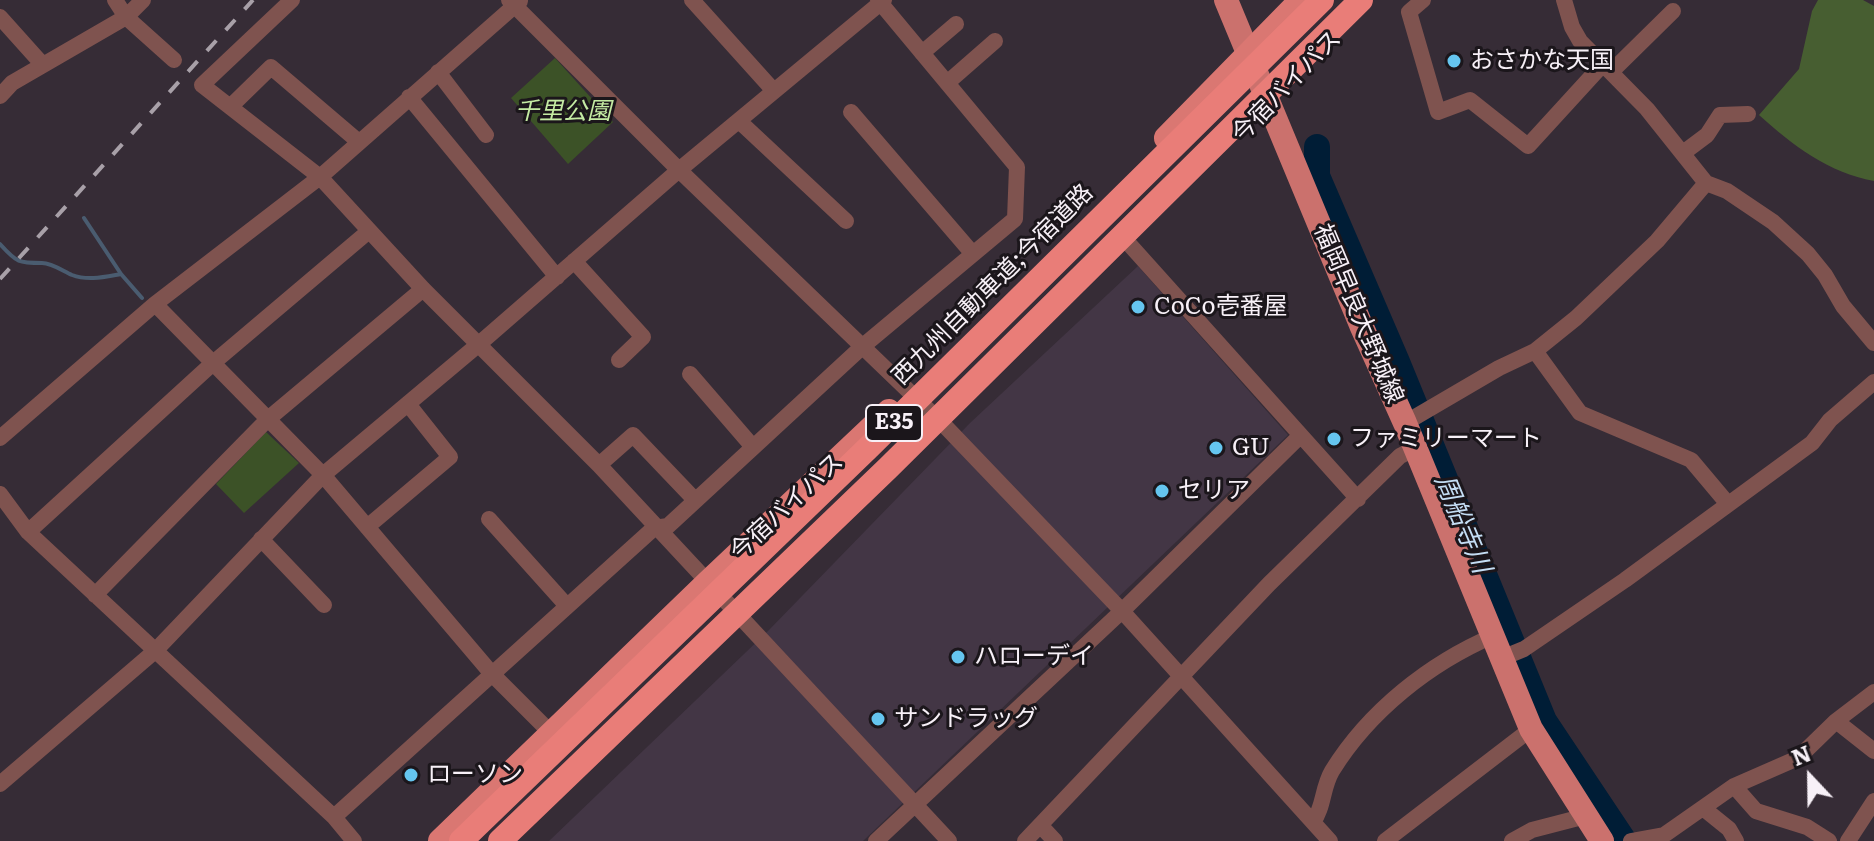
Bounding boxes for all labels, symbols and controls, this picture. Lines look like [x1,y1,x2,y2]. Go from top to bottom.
street label: 今宿バイパス [1227,25,1347,149]
place label: おさかな天国 [1470,47,1614,75]
marker: おさかな天国 [1445,52,1463,70]
park label: 千里公園 [515,98,611,126]
street label: 西九州自動車道;今宿道路 [887,179,1099,391]
street label: 福岡早良大野城線 [1307,220,1409,408]
place label: CoCo壱番屋 [1154,293,1288,321]
marker: CoCo壱番屋 [1129,298,1147,316]
road number: E35 [866,405,922,441]
place label: ファミリーマート [1350,425,1542,453]
marker: ファミリーマート [1325,430,1343,448]
place label: GU [1232,434,1269,462]
marker: GU [1207,439,1225,457]
street label: 今宿バイパス [725,447,849,567]
water label: 周船寺川 [1427,470,1497,578]
place label: セリア [1178,477,1250,505]
marker: セリア [1153,482,1171,500]
place label: ハローデイ [974,643,1094,671]
marker: ハローデイ [949,648,967,666]
place label: サンドラッグ [894,705,1038,733]
marker: サンドラッグ [869,710,887,728]
text: N [1786,736,1816,773]
north arrow [1770,737,1850,817]
place label: ローソン [427,761,523,789]
marker: ローソン [402,766,420,784]

